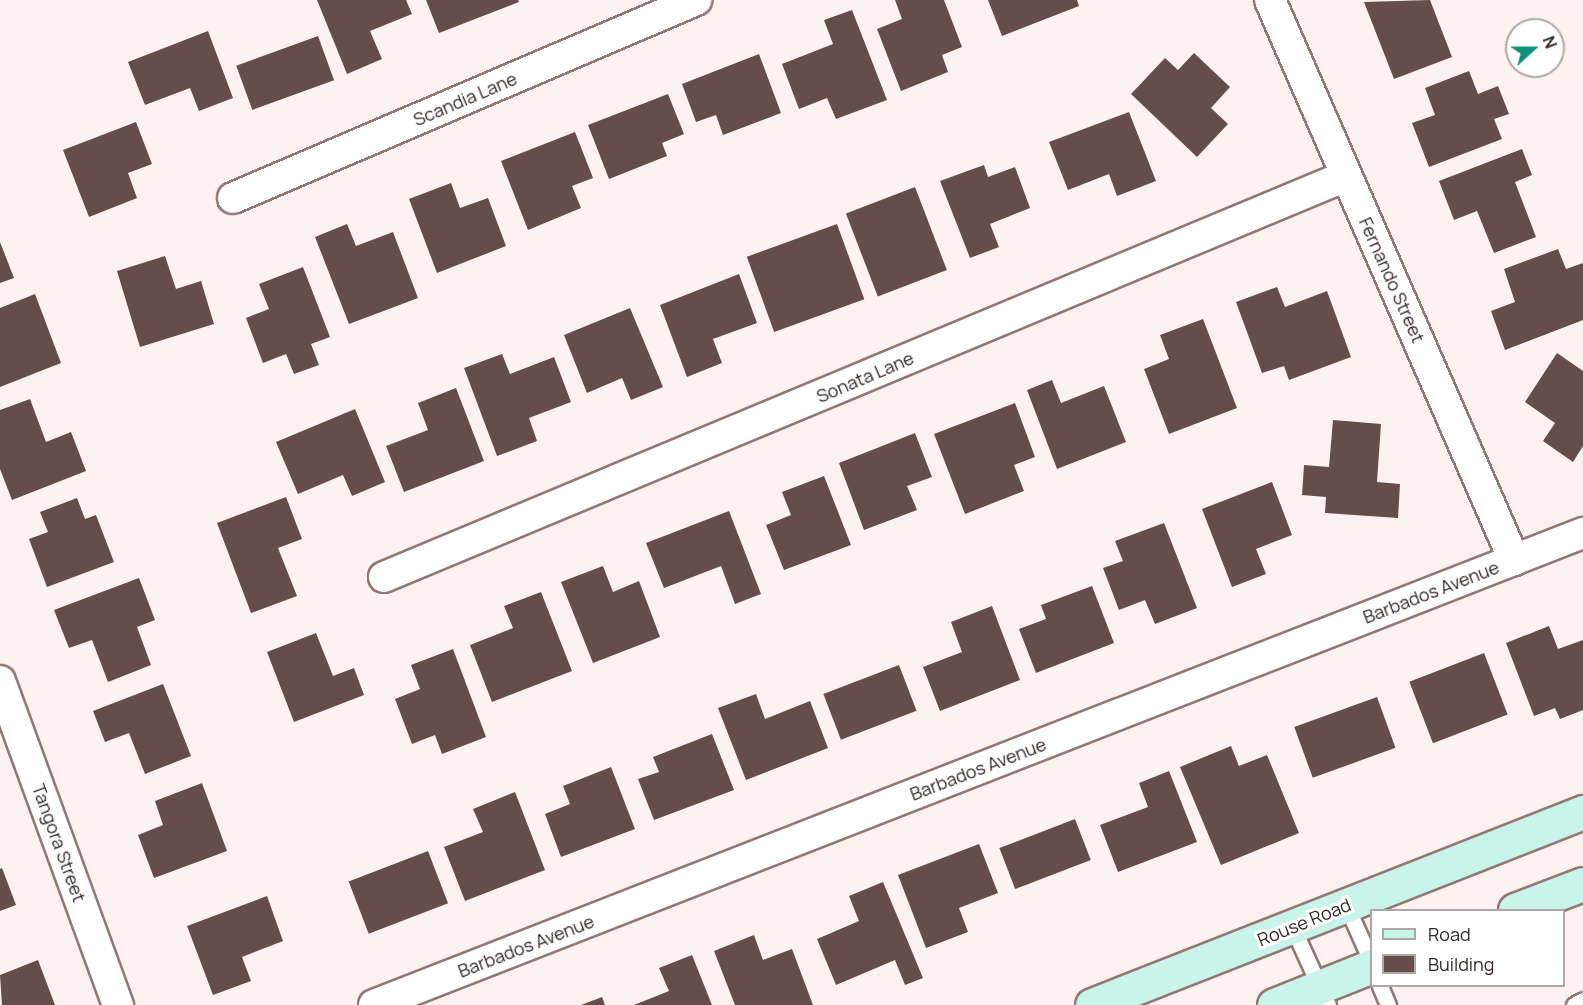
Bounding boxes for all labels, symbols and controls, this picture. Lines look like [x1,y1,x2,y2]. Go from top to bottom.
north arrow [1505,18,1565,78]
text: N [1538,33,1562,52]
street label: Scandia Lane [410,67,520,131]
street label: Fernando Street [1355,214,1429,346]
street label: Sonata Lane [813,347,917,407]
street label: Barbados Avenue [1360,556,1502,628]
street label: Barbados Avenue [907,733,1049,805]
street label: Tangora Street [28,781,90,905]
street label: Rouse Road [1254,893,1354,951]
legend [1370,909,1565,987]
street label: Barbados Avenue [455,910,597,982]
text: Road [1428,922,1471,946]
text: Building [1428,952,1494,976]

